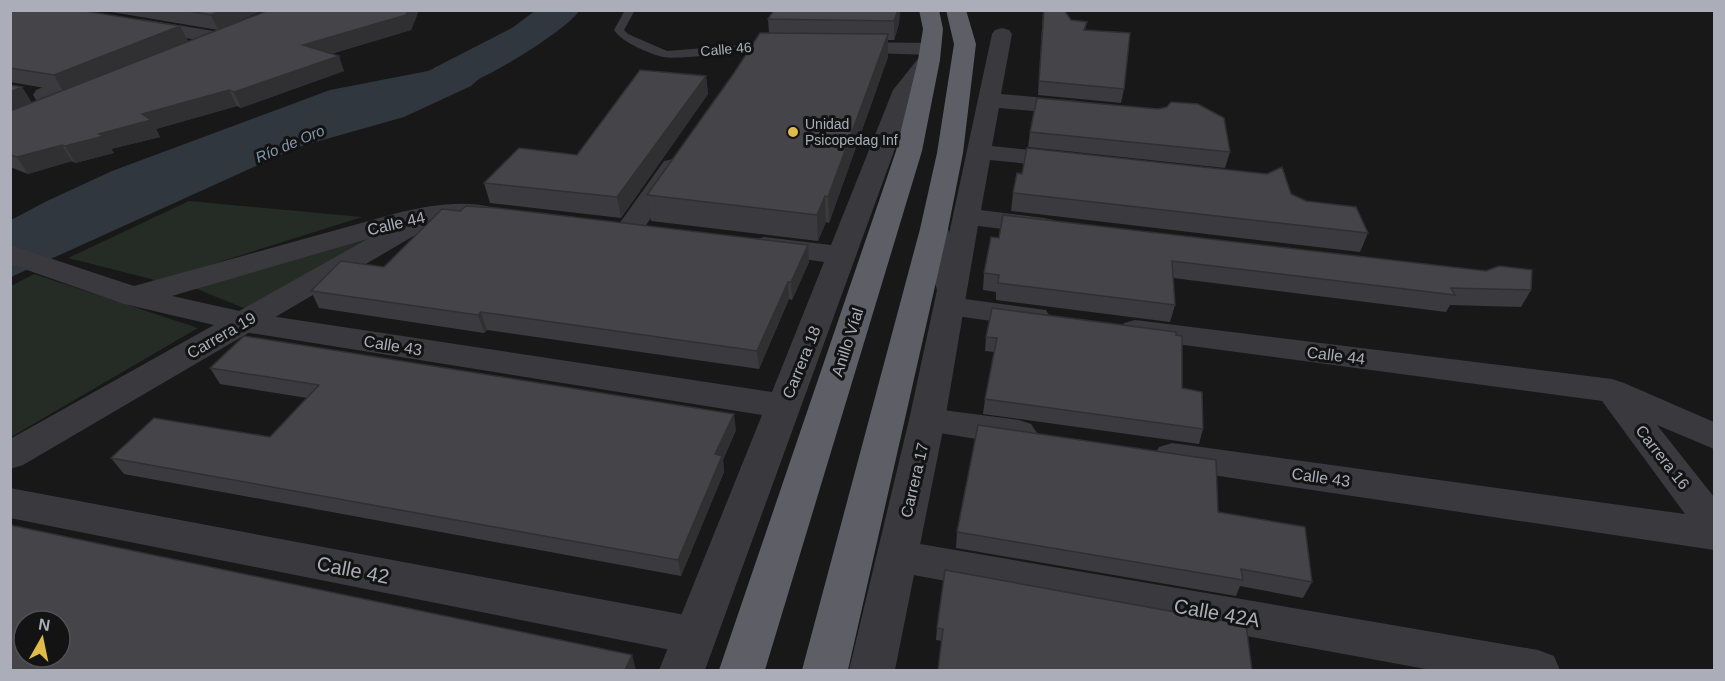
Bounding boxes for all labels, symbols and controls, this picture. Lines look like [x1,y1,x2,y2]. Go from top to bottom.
street label: Calle 46 [700,39,752,59]
place label: Unidad Psicopedag Inf [805,116,898,148]
water label: Río de Oro [253,121,327,166]
marker: Unidad Psicopedag Inf [786,125,800,139]
street label: Calle 44 [366,209,427,238]
street label: Anillo Víal [828,306,867,379]
street label: Carrera 19 [184,309,259,362]
street label: Carrera 18 [779,323,824,401]
street label: Calle 43 [363,333,423,358]
street label: Calle 44 [1306,343,1366,368]
street label: Carrera 16 [1632,422,1693,493]
street label: Carrera 17 [898,441,931,519]
street label: Calle 43 [1291,465,1351,490]
street label: Calle 42 [315,552,391,588]
street label: Calle 42A [1172,595,1262,631]
north arrow [12,609,72,669]
text: N [37,615,51,634]

